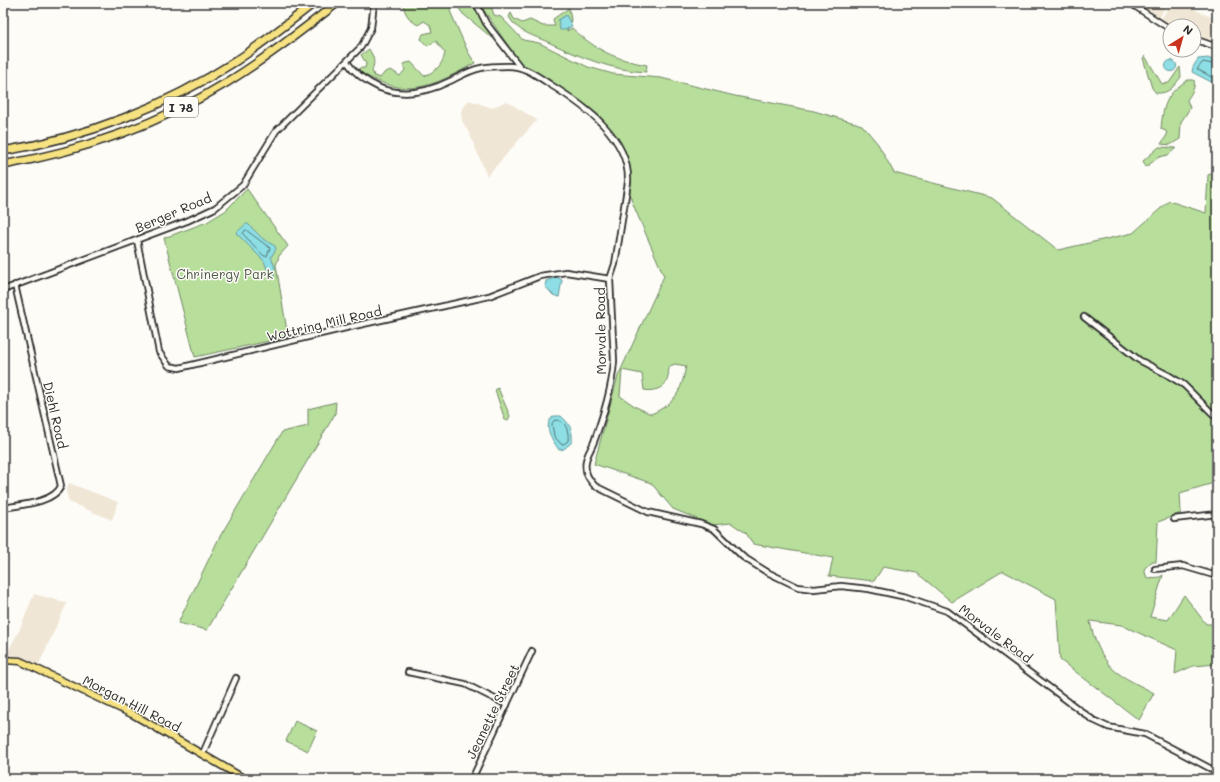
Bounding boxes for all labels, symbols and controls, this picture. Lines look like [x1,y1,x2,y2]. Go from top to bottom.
north arrow [1162,18,1202,58]
text: N [1180,21,1196,38]
road number: I 78 [164,97,198,117]
street label: Berger Road [132,188,214,236]
park label: Chrinergy Park [177,265,274,282]
street label: Morvale Road [591,287,609,375]
street label: Wottring Mill Road [265,302,383,344]
street label: Diehl Road [40,380,72,450]
street label: Morvale Road [956,600,1036,666]
street label: Jeanette Street [462,660,522,761]
street label: Morgan Hill Road [80,671,184,735]

